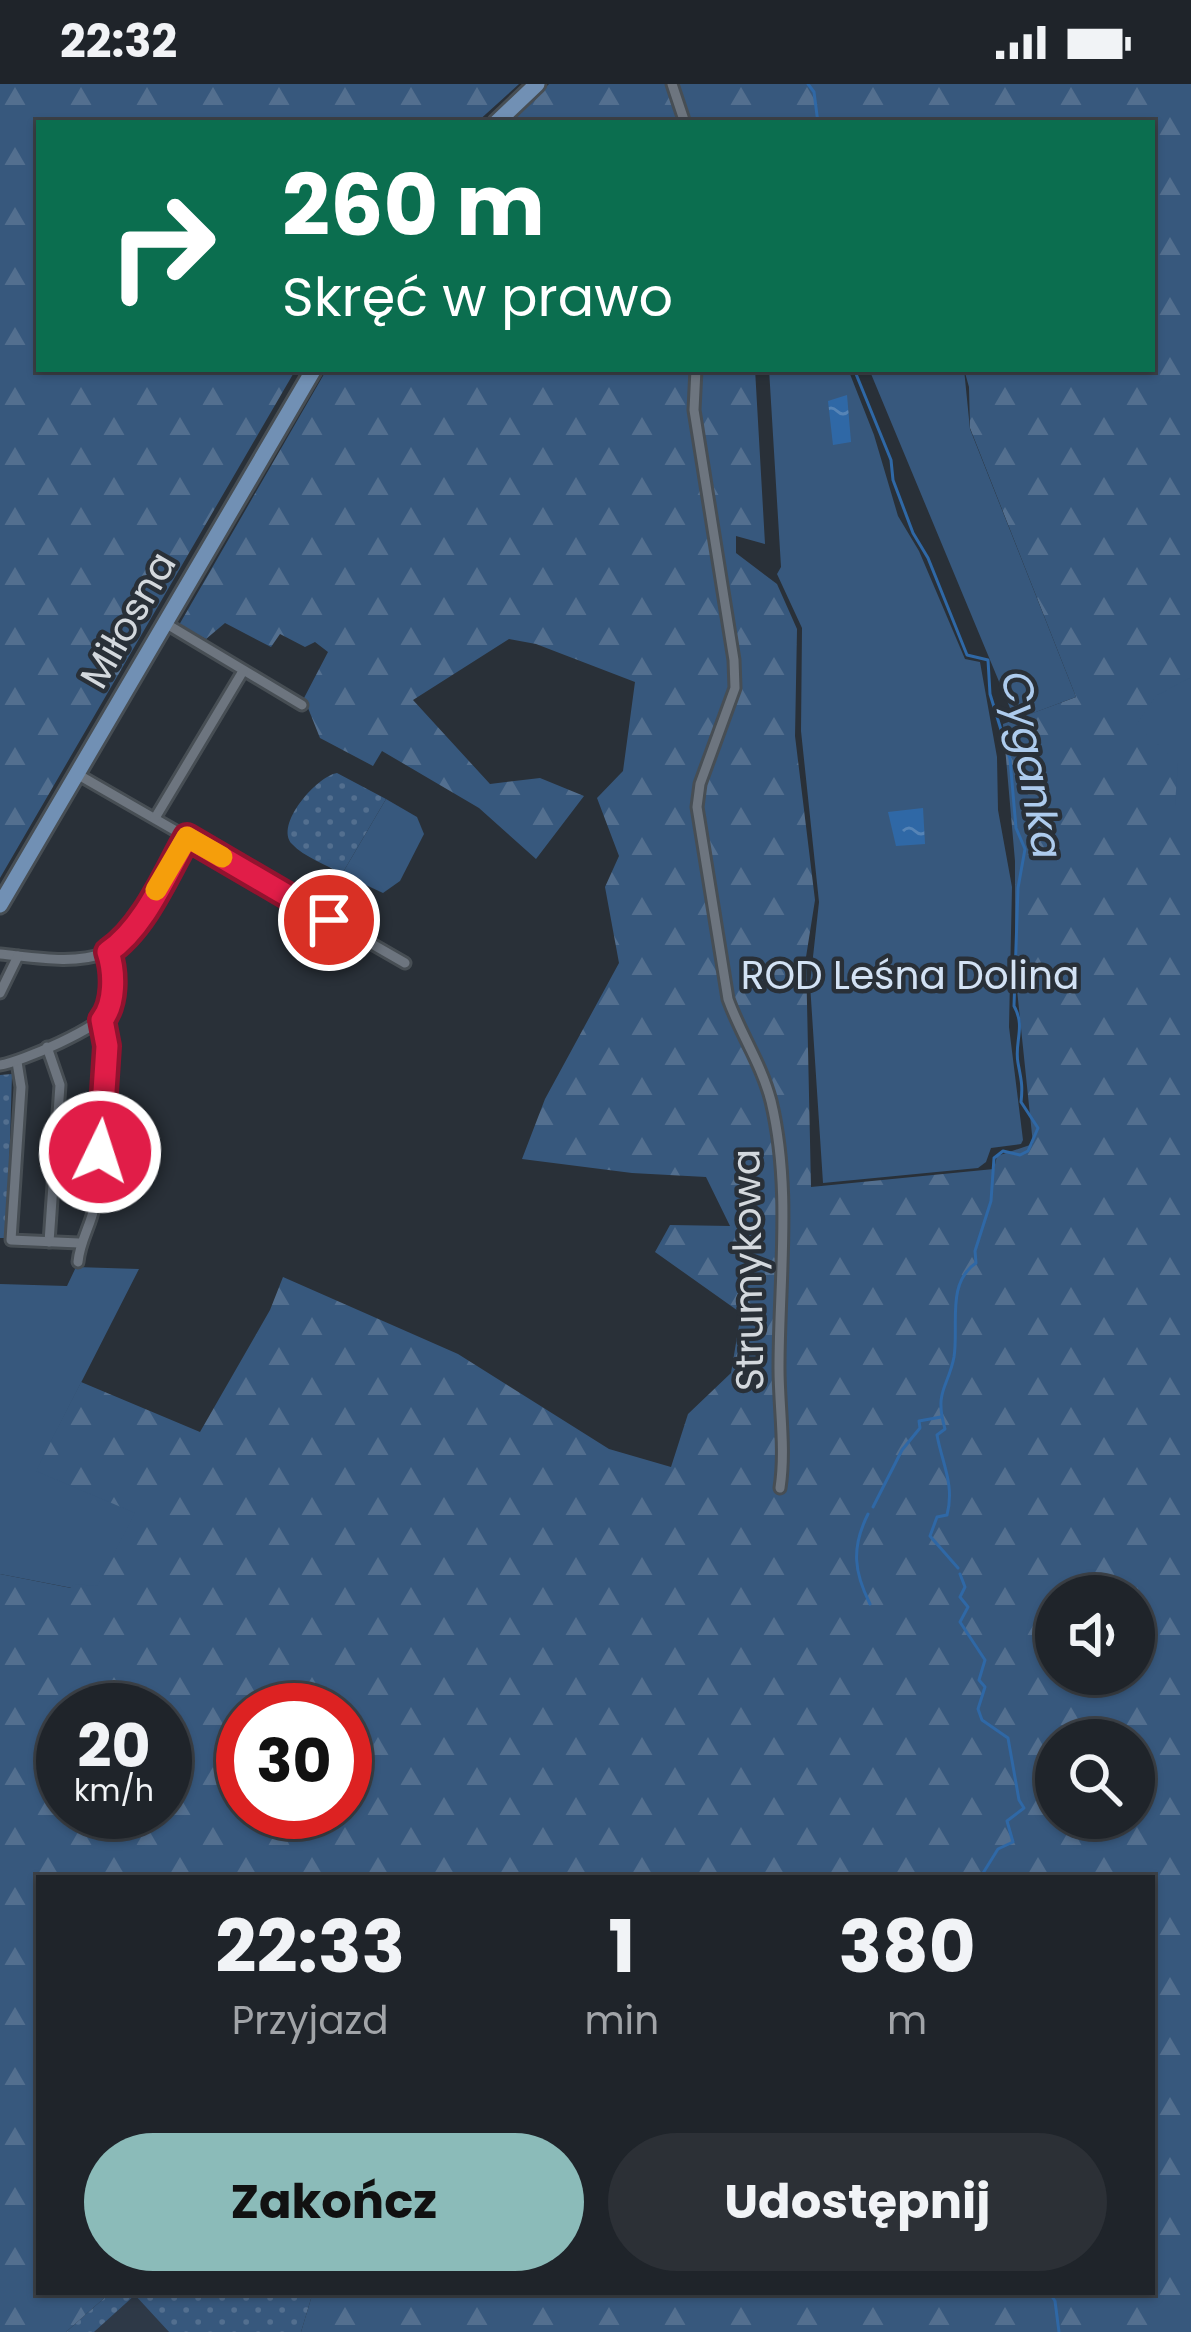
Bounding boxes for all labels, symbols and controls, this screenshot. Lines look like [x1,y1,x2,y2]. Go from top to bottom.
text: 22:32 [60,10,177,73]
text: 260 m [282,147,545,264]
icon: right [84,168,240,324]
text: Skręć w prawo [282,259,673,335]
street label: Miłosna [67,541,189,699]
water label: Cyganka [986,666,1078,864]
pin [278,869,380,971]
icon: arrive [296,887,362,953]
park label: ROD Leśna Dolina [741,948,1079,1003]
position arrow [37,1089,163,1215]
street label: Strumykowa [718,1148,778,1392]
map controls [1035,1575,1155,1839]
button: sound [1035,1575,1155,1695]
speed limit sign: 30 [216,1683,372,1839]
text: 20 [77,1704,151,1788]
button: search [1035,1719,1155,1839]
text: km/h [74,1769,154,1812]
text: 22:33 [215,1896,405,1997]
text: 1 [608,1896,635,1997]
text: 380 [838,1896,976,1997]
text: Przyjazd [232,1993,389,2048]
text: min [584,1993,659,2048]
text: m [887,1993,927,2048]
button: Zakończ [84,2133,584,2271]
button: Udostępnij [608,2133,1107,2271]

